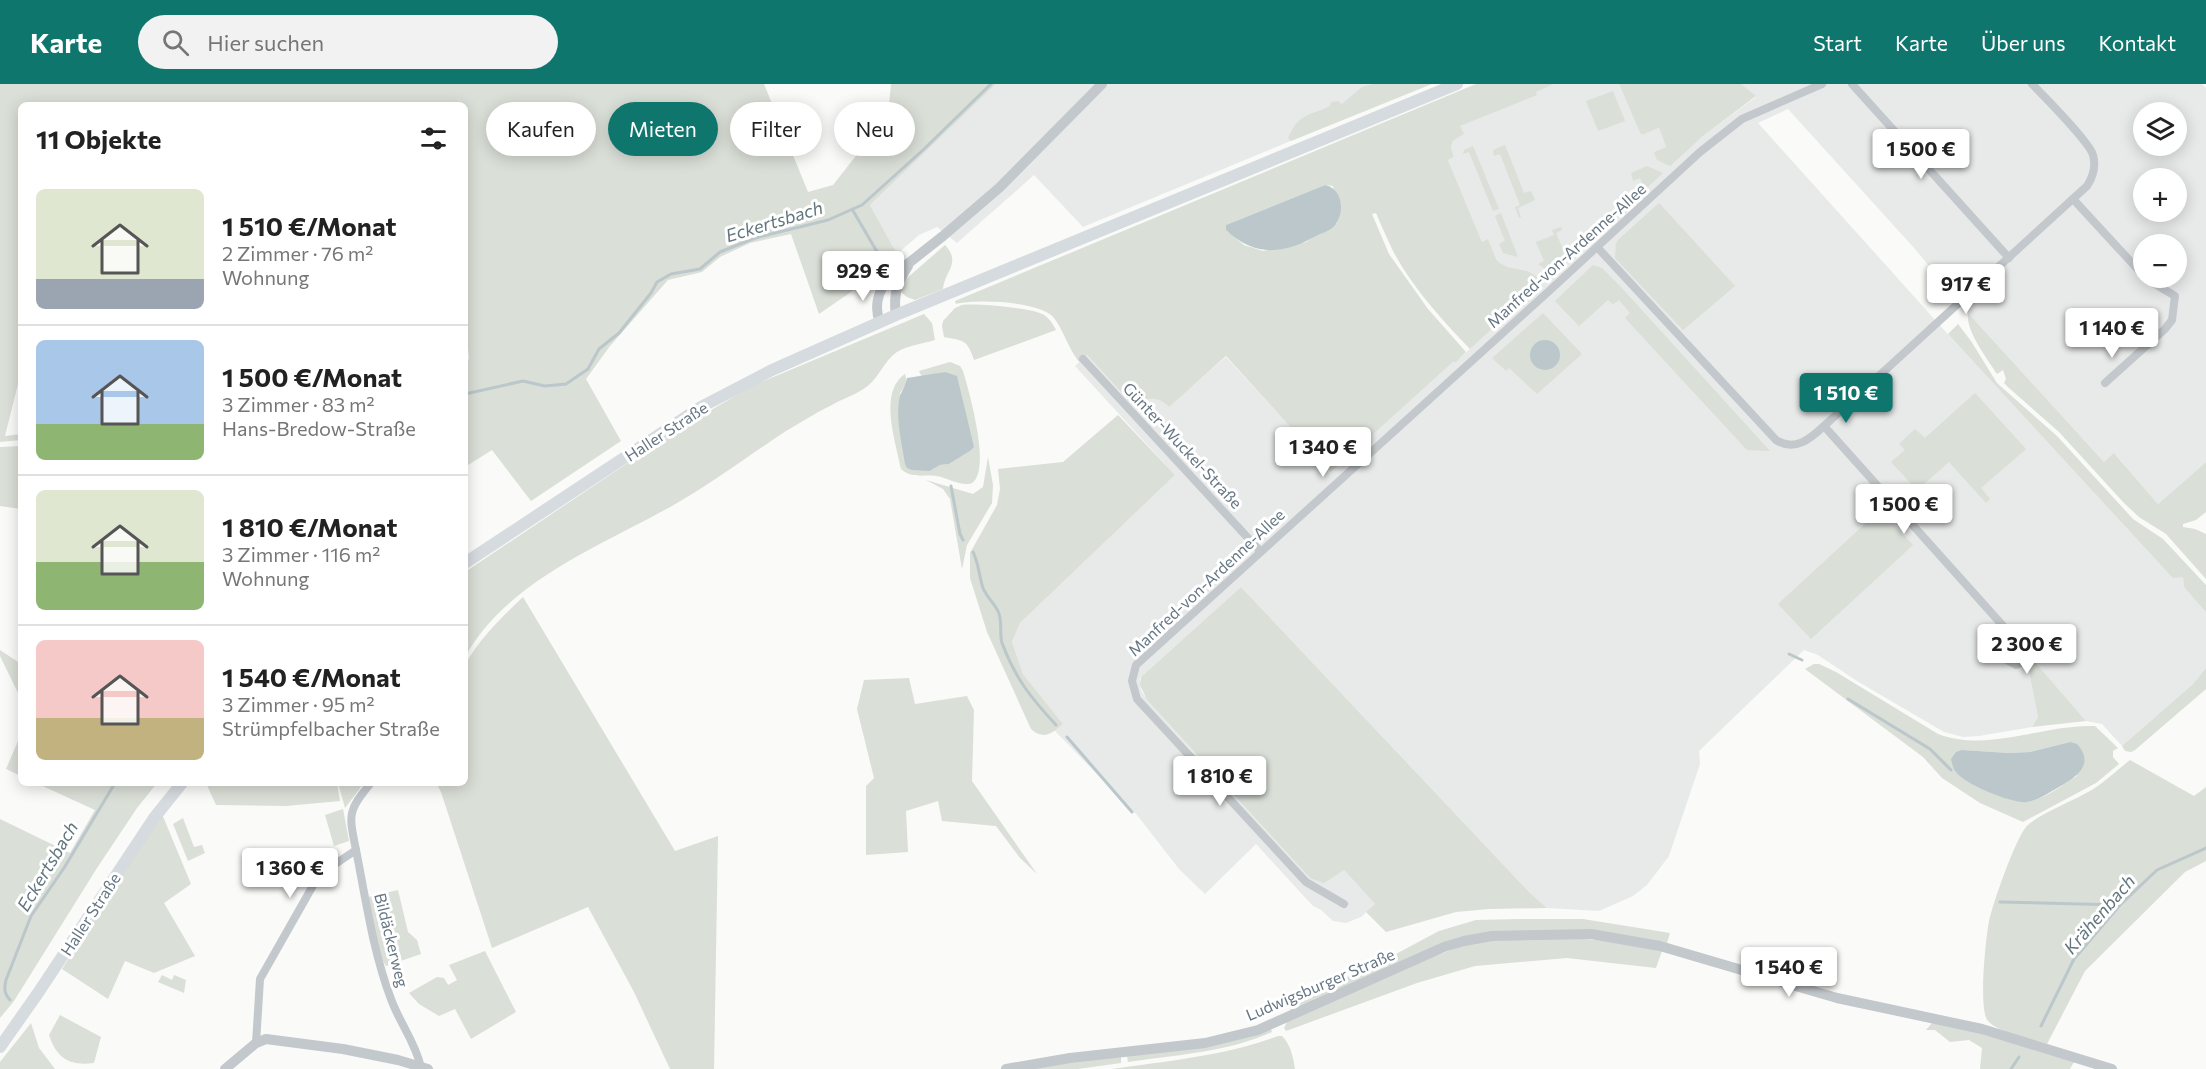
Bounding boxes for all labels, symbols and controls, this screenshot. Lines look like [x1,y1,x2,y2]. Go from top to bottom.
search box [138,15,558,69]
text: Karte [30,25,102,59]
icon: search [159,26,192,59]
text: Hier suchen [207,29,324,56]
text: Start [1813,30,1862,55]
text: Karte [1895,30,1948,55]
text: Über uns [1981,30,2065,55]
text: Kontakt [2098,30,2176,55]
chip: Kaufen [486,102,596,156]
chip: Mieten [608,102,718,156]
chip: Filter [730,102,822,156]
chip: Neu [834,102,915,156]
map controls [2133,102,2187,288]
button: layers [2133,102,2187,156]
icon: filters [417,122,450,155]
text: 11 Objekte [36,123,161,154]
pin: 1 500 € [1866,129,1976,180]
text: 1 500 € [1886,136,1956,160]
button: + [2133,168,2187,222]
street label: Manfred-von-Ardenne-Allee [1483,179,1649,331]
water label: Eckertsbach [723,196,825,246]
text: 1 510 €/Monat [222,210,397,241]
icon: home [84,213,156,285]
button: − [2133,234,2187,288]
text: 2 Zimmer · 76 m² [222,241,373,265]
pin: 929 € [821,251,905,302]
text: 929 € [836,258,890,282]
pin: 917 € [1924,264,2008,315]
text: Wohnung [222,265,309,289]
text: 917 € [1941,271,1991,295]
pin: 1 140 € [2057,308,2167,359]
text: 1 140 € [2079,315,2145,339]
text: 1 500 €/Monat [222,361,402,392]
icon: home [84,364,156,436]
pin: 1 510 € [1791,373,1901,424]
street label: Günter-Wuckel-Straße [1120,378,1246,512]
text: 1 510 € [1814,380,1878,404]
text: 3 Zimmer · 83 m² [222,392,374,416]
street label: Haller Straße [621,397,711,465]
text: Hans-Bredow-Straße [222,416,416,440]
pin: 1 340 € [1268,427,1378,478]
text: 1 340 € [1289,434,1357,458]
pin: 1 500 € [1849,484,1959,535]
text: 1 500 € [1869,491,1939,515]
street label: Manfred-von-Ardenne-Allee [1124,505,1288,659]
text: 1 810 €/Monat [222,511,398,542]
icon: home [84,514,156,586]
text: 3 Zimmer · 116 m² [222,542,380,566]
text: Wohnung [222,566,309,590]
pin: 2 300 € [1972,624,2082,675]
text: 2 300 € [1991,631,2063,655]
text: 1 540 €/Monat [222,661,401,692]
icon: home [84,664,156,736]
text: 3 Zimmer · 95 m² [222,692,375,716]
text: Strümpfelbacher Straße [222,716,440,740]
pin: 1 810 € [1165,756,1275,807]
text: 1 810 € [1187,763,1253,787]
water label: Eckertsbach [12,817,82,915]
pin: 1 360 € [235,848,345,899]
text: 1 360 € [256,855,324,879]
street label: Haller Straße [56,869,124,959]
water label: Krähenbach [2059,870,2139,958]
street label: Bildäckerweg [371,891,413,990]
street label: Ludwigsburger Straße [1243,944,1397,1024]
pin: 1 540 € [1734,947,1844,998]
text: 1 540 € [1755,954,1823,978]

